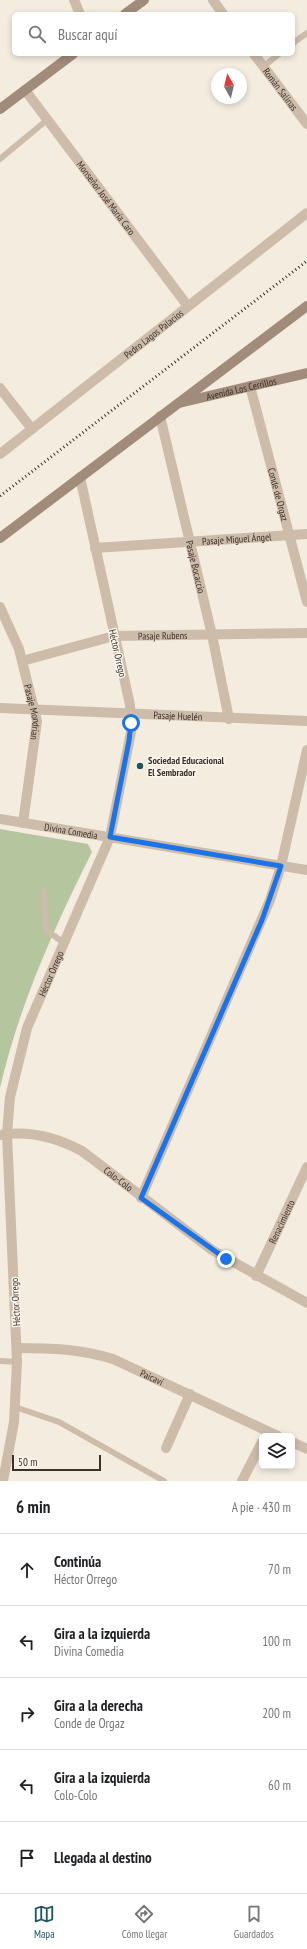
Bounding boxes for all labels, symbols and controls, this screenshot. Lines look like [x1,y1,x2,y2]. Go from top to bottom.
search box [12,12,295,56]
icon: search [26,23,48,45]
text: Buscar aquí [58,25,118,44]
street label: Román Salinas [260,65,301,114]
north arrow [211,68,247,104]
street label: Monseñor José María Caro [74,158,138,238]
street label: Pedro Lagos Palacios [121,306,187,361]
street label: Avenida Los Cerrillos [205,374,278,403]
street label: Conde de Orgaz [265,466,291,523]
street label: Pasaje Miguel Ángel [202,530,273,548]
street label: Pasaje Bocaccio [183,539,208,595]
street label: Héctor Orrego [106,628,129,678]
street label: Pasaje Rubens [138,629,188,643]
street label: Pasaje Mondrian [21,683,43,741]
street label: Pasaje Huelén [153,709,202,724]
route start [122,714,140,732]
place label: Sociedad Educacional El Sembrador [148,754,225,779]
marker: Sociedad Educacional El Sembrador [135,761,145,771]
street label: Divina Comedia [43,820,99,842]
street label: Héctor Orrego [36,949,67,998]
street label: Colo-Colo [101,1164,135,1195]
street label: Renacimiento [266,1198,298,1246]
route end [217,1250,235,1268]
street label: Héctor Orrego [8,1277,23,1327]
street label: Paicaví [138,1367,166,1389]
map controls [259,1433,295,1469]
button: layers [259,1433,295,1469]
scale bar [12,1453,101,1472]
text: 50 m [18,1455,37,1469]
text: 6 min [16,1496,50,1518]
text: A pie · 430 m [232,1499,291,1516]
text: Continúa [54,1552,101,1571]
icon: ahead [16,1559,38,1581]
text: 70 m [268,1561,291,1578]
text: Héctor Orrego [54,1571,117,1588]
text: Gira a la izquierda [54,1624,150,1643]
icon: left [16,1631,38,1653]
text: 100 m [262,1633,291,1650]
text: Divina Comedia [54,1643,124,1660]
text: Gira a la derecha [54,1696,143,1715]
icon: right [16,1703,38,1725]
text: 200 m [262,1705,291,1722]
text: Conde de Orgaz [54,1715,125,1732]
text: Gira a la izquierda [54,1768,150,1787]
icon: left [16,1775,38,1797]
text: 60 m [268,1777,291,1794]
text: Colo-Colo [54,1787,98,1804]
icon: arrive [16,1847,38,1869]
text: Llegada al destino [54,1848,152,1867]
tab: Mapa [33,1903,55,1941]
tab: Cómo llegar [122,1903,167,1941]
tab: Guardados [234,1903,274,1941]

